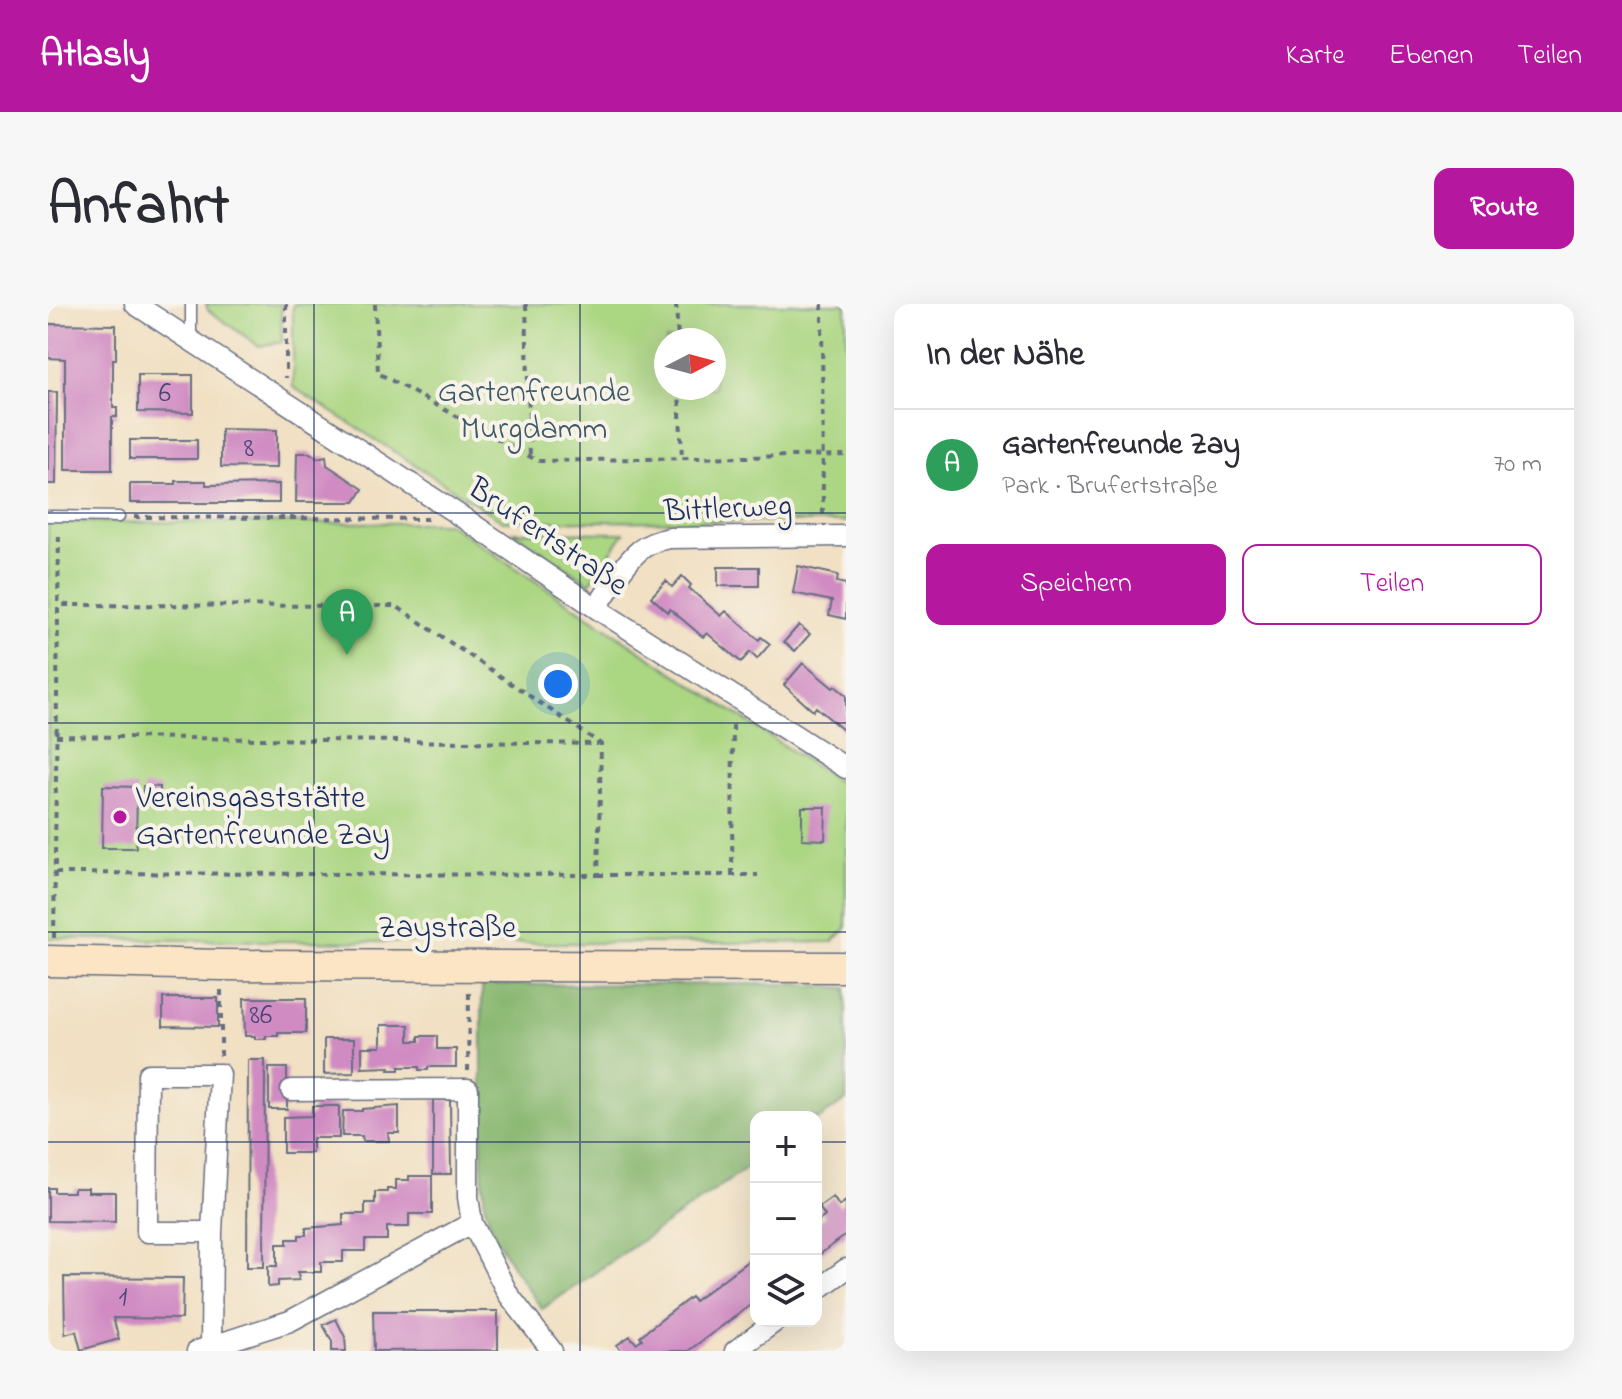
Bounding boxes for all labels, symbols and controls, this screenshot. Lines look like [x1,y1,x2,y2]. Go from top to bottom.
text: Atlasly [40,28,150,84]
text: Karte [1286,36,1345,77]
text: Ebenen [1389,36,1473,77]
text: Teilen [1517,36,1582,77]
text: Anfahrt [48,168,229,249]
button: Route [1434,168,1574,249]
north arrow [654,328,726,400]
text: In der Nähe [926,331,1084,381]
park label: Gartenfreunde Murgdamm [438,370,631,454]
house number: 6 [159,374,171,415]
text: Gartenfreunde Zay [1002,424,1240,468]
house number: 8 [244,429,254,470]
text: A [944,446,960,484]
text: 70 m [1493,446,1542,484]
street label: Brufertstraße [456,466,637,610]
text: Park · Brufertstraße [1002,468,1218,506]
street label: Bittlerweg [662,483,793,537]
button: Speichern [926,544,1226,625]
button: Teilen [1242,544,1542,625]
pin: A [321,589,373,655]
your location [538,664,578,704]
place label: Vereinsgaststätte Gartenfreunde Zay [135,776,390,860]
marker: Vereinsgaststätte Gartenfreunde Zay [111,808,129,826]
street label: Zaystraße [378,906,517,953]
house number: 86 [250,996,272,1037]
map controls [750,1111,822,1327]
button: + [750,1111,822,1183]
button: − [750,1183,822,1255]
button: layers [750,1255,822,1327]
house number: 1 [119,1278,128,1319]

